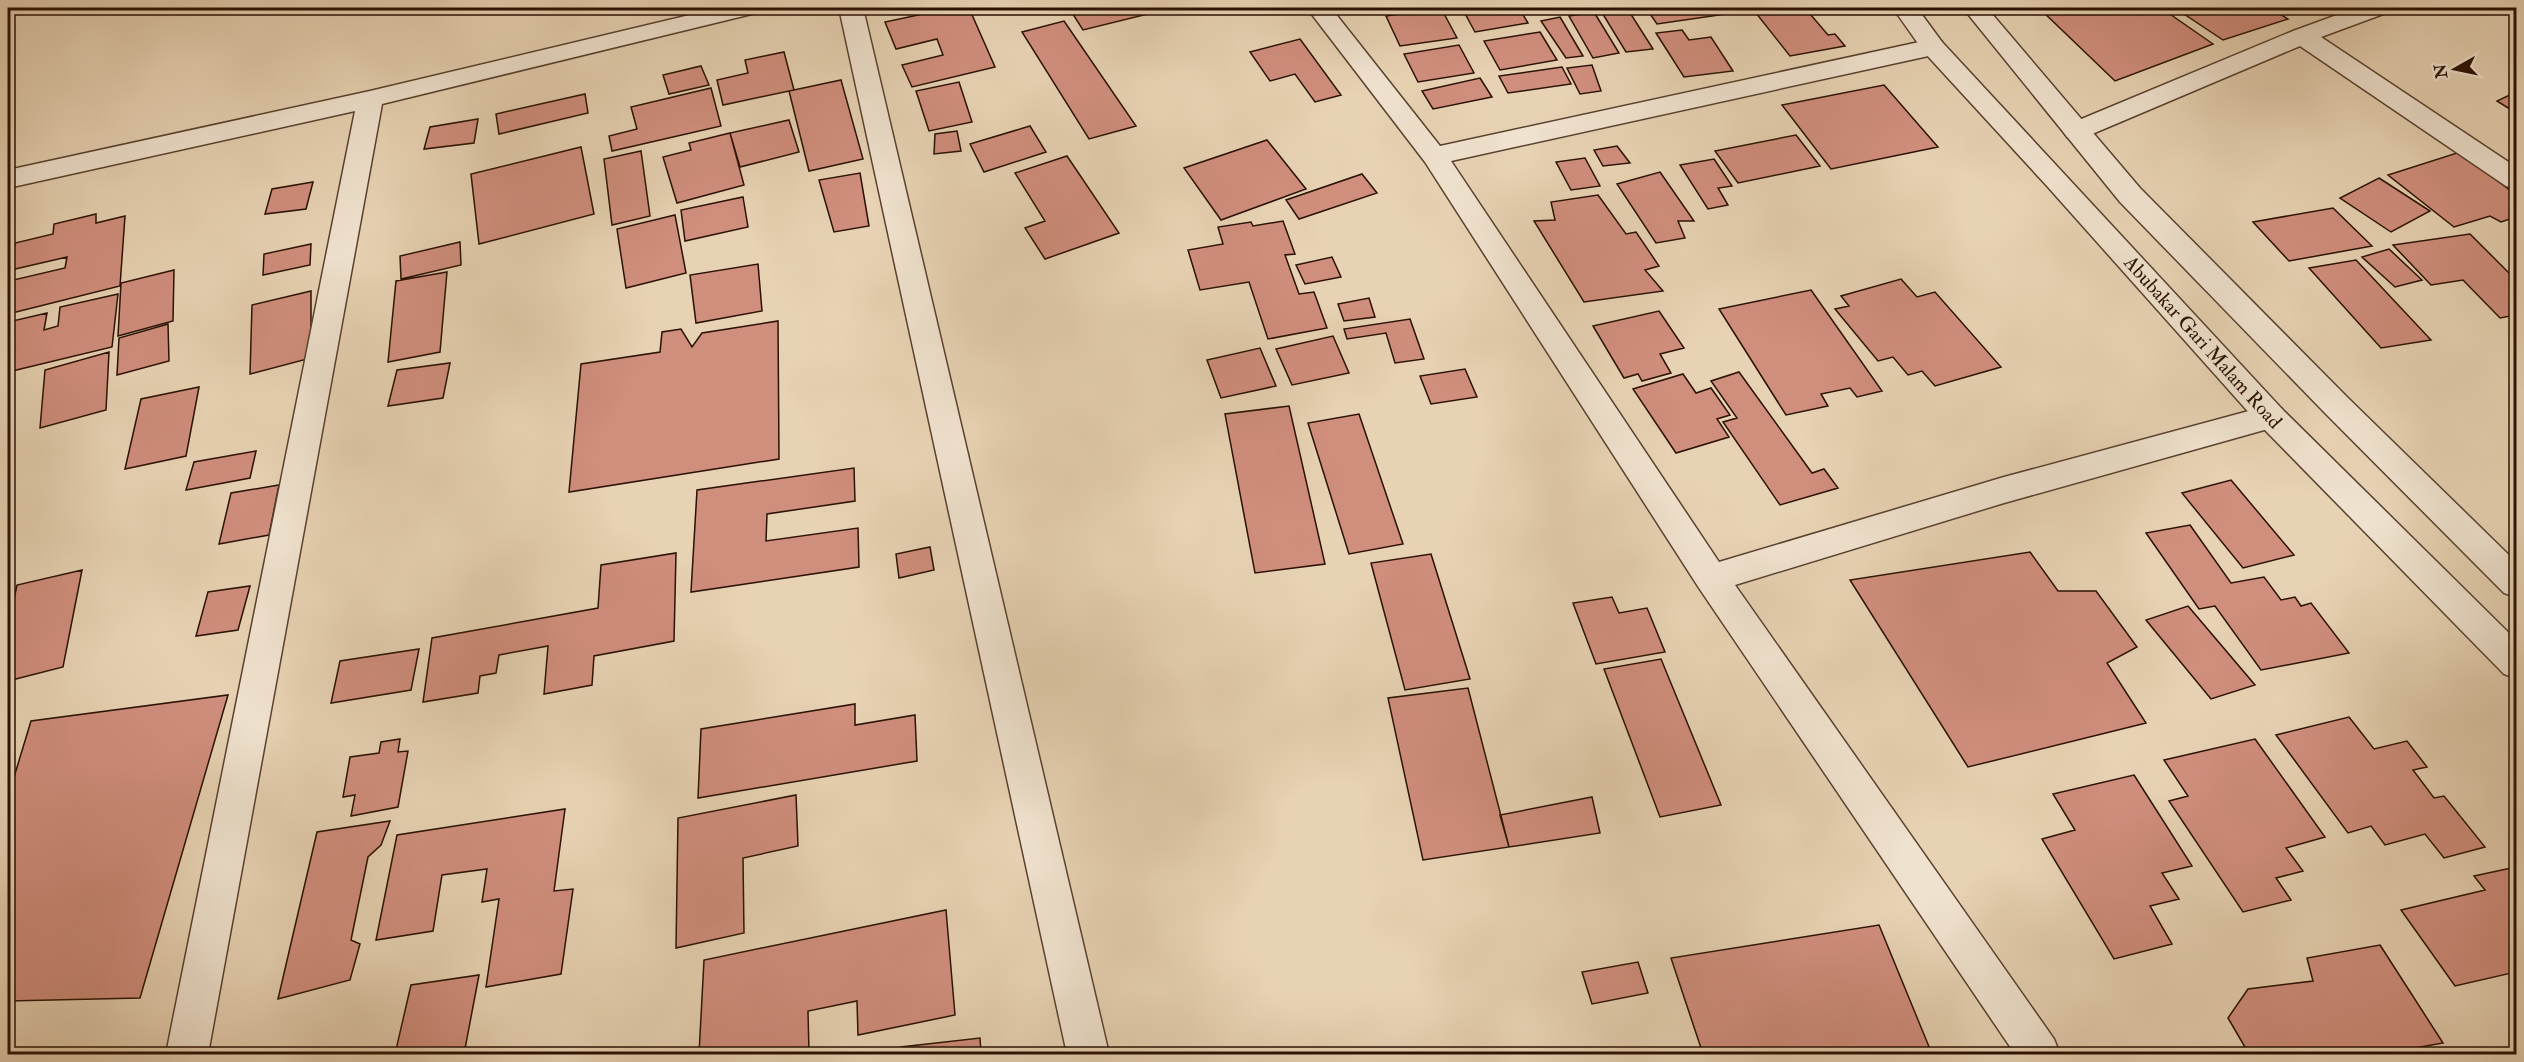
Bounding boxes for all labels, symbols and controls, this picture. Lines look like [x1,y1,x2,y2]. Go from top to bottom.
north arrow [2425,39,2485,99]
text: N [2430,62,2452,81]
street label: Abubakar Gari Malam Road [2118,250,2287,434]

